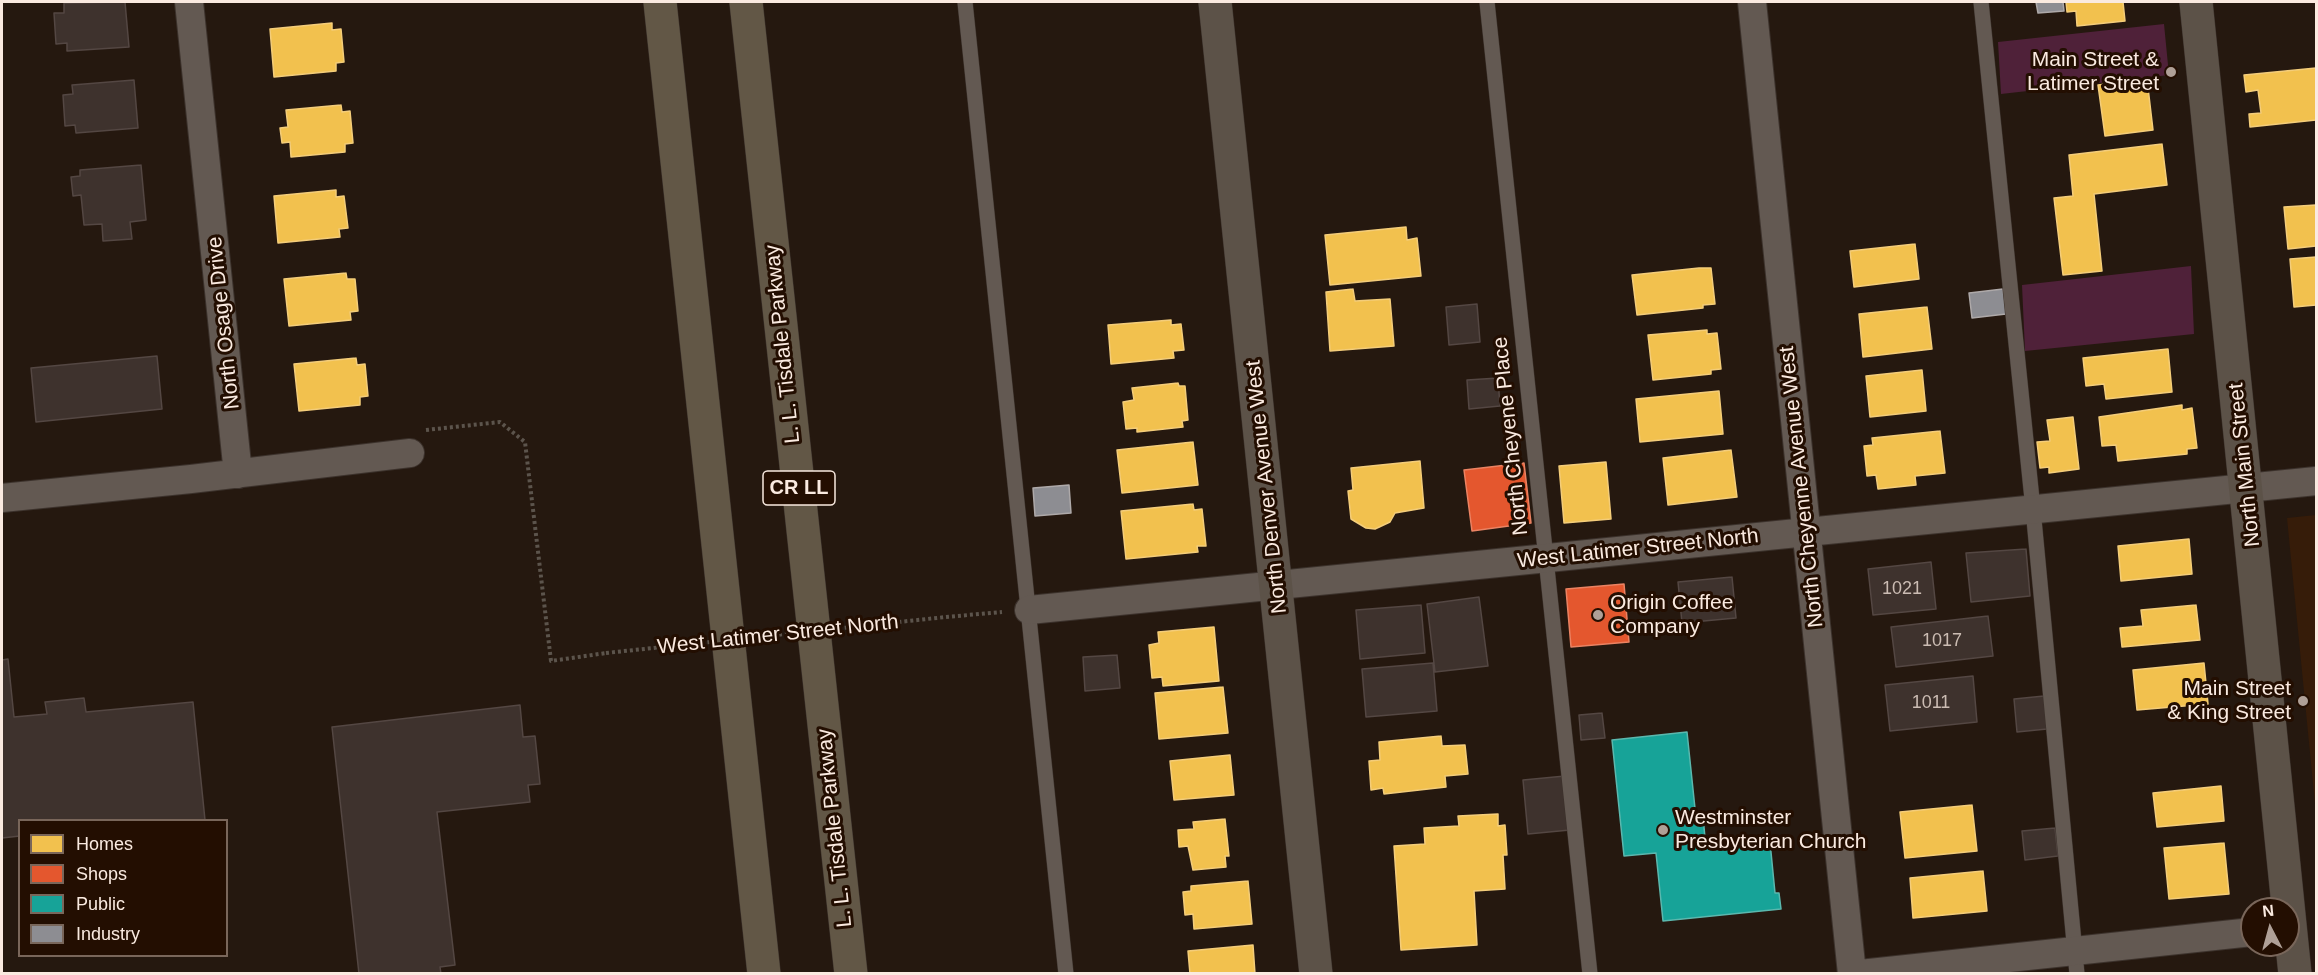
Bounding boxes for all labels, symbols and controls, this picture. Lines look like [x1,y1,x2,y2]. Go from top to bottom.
place label: Main Street & Latimer Street [2027,47,2159,97]
marker: Main Street & Latimer Street [2164,65,2178,79]
street label: North Osage Drive [202,235,246,411]
street label: L. L. Tisdale Parkway [760,243,806,445]
street label: North Cheyene Place [1488,335,1534,537]
street label: North Cheyenne Avenue West [1775,345,1829,629]
street label: North Denver Avenue West [1241,359,1293,615]
street label: North Main Street [2224,382,2266,548]
road number: CR LL [763,471,835,505]
street label: West Latimer Street North [1516,524,1760,574]
house number: 1021 [1882,578,1922,600]
place label: Origin Coffee Company [1610,590,1733,640]
marker: Origin Coffee Company [1591,608,1605,622]
street label: West Latimer Street North [656,610,900,660]
house number: 1017 [1922,630,1962,652]
place label: Main Street & King Street [2167,676,2291,726]
house number: 1011 [1912,692,1950,714]
marker: Main Street & King Street [2296,694,2310,708]
street label: L. L. Tisdale Parkway [812,727,858,929]
place label: Westminster Presbyterian Church [1675,805,1866,855]
legend [18,819,228,957]
marker: Westminster Presbyterian Church [1656,823,1670,837]
text: Homes [76,834,133,854]
text: Shops [76,864,127,884]
text: Public [76,894,125,914]
north arrow [2240,897,2300,957]
text: N [2262,902,2275,920]
text: Industry [76,924,140,944]

